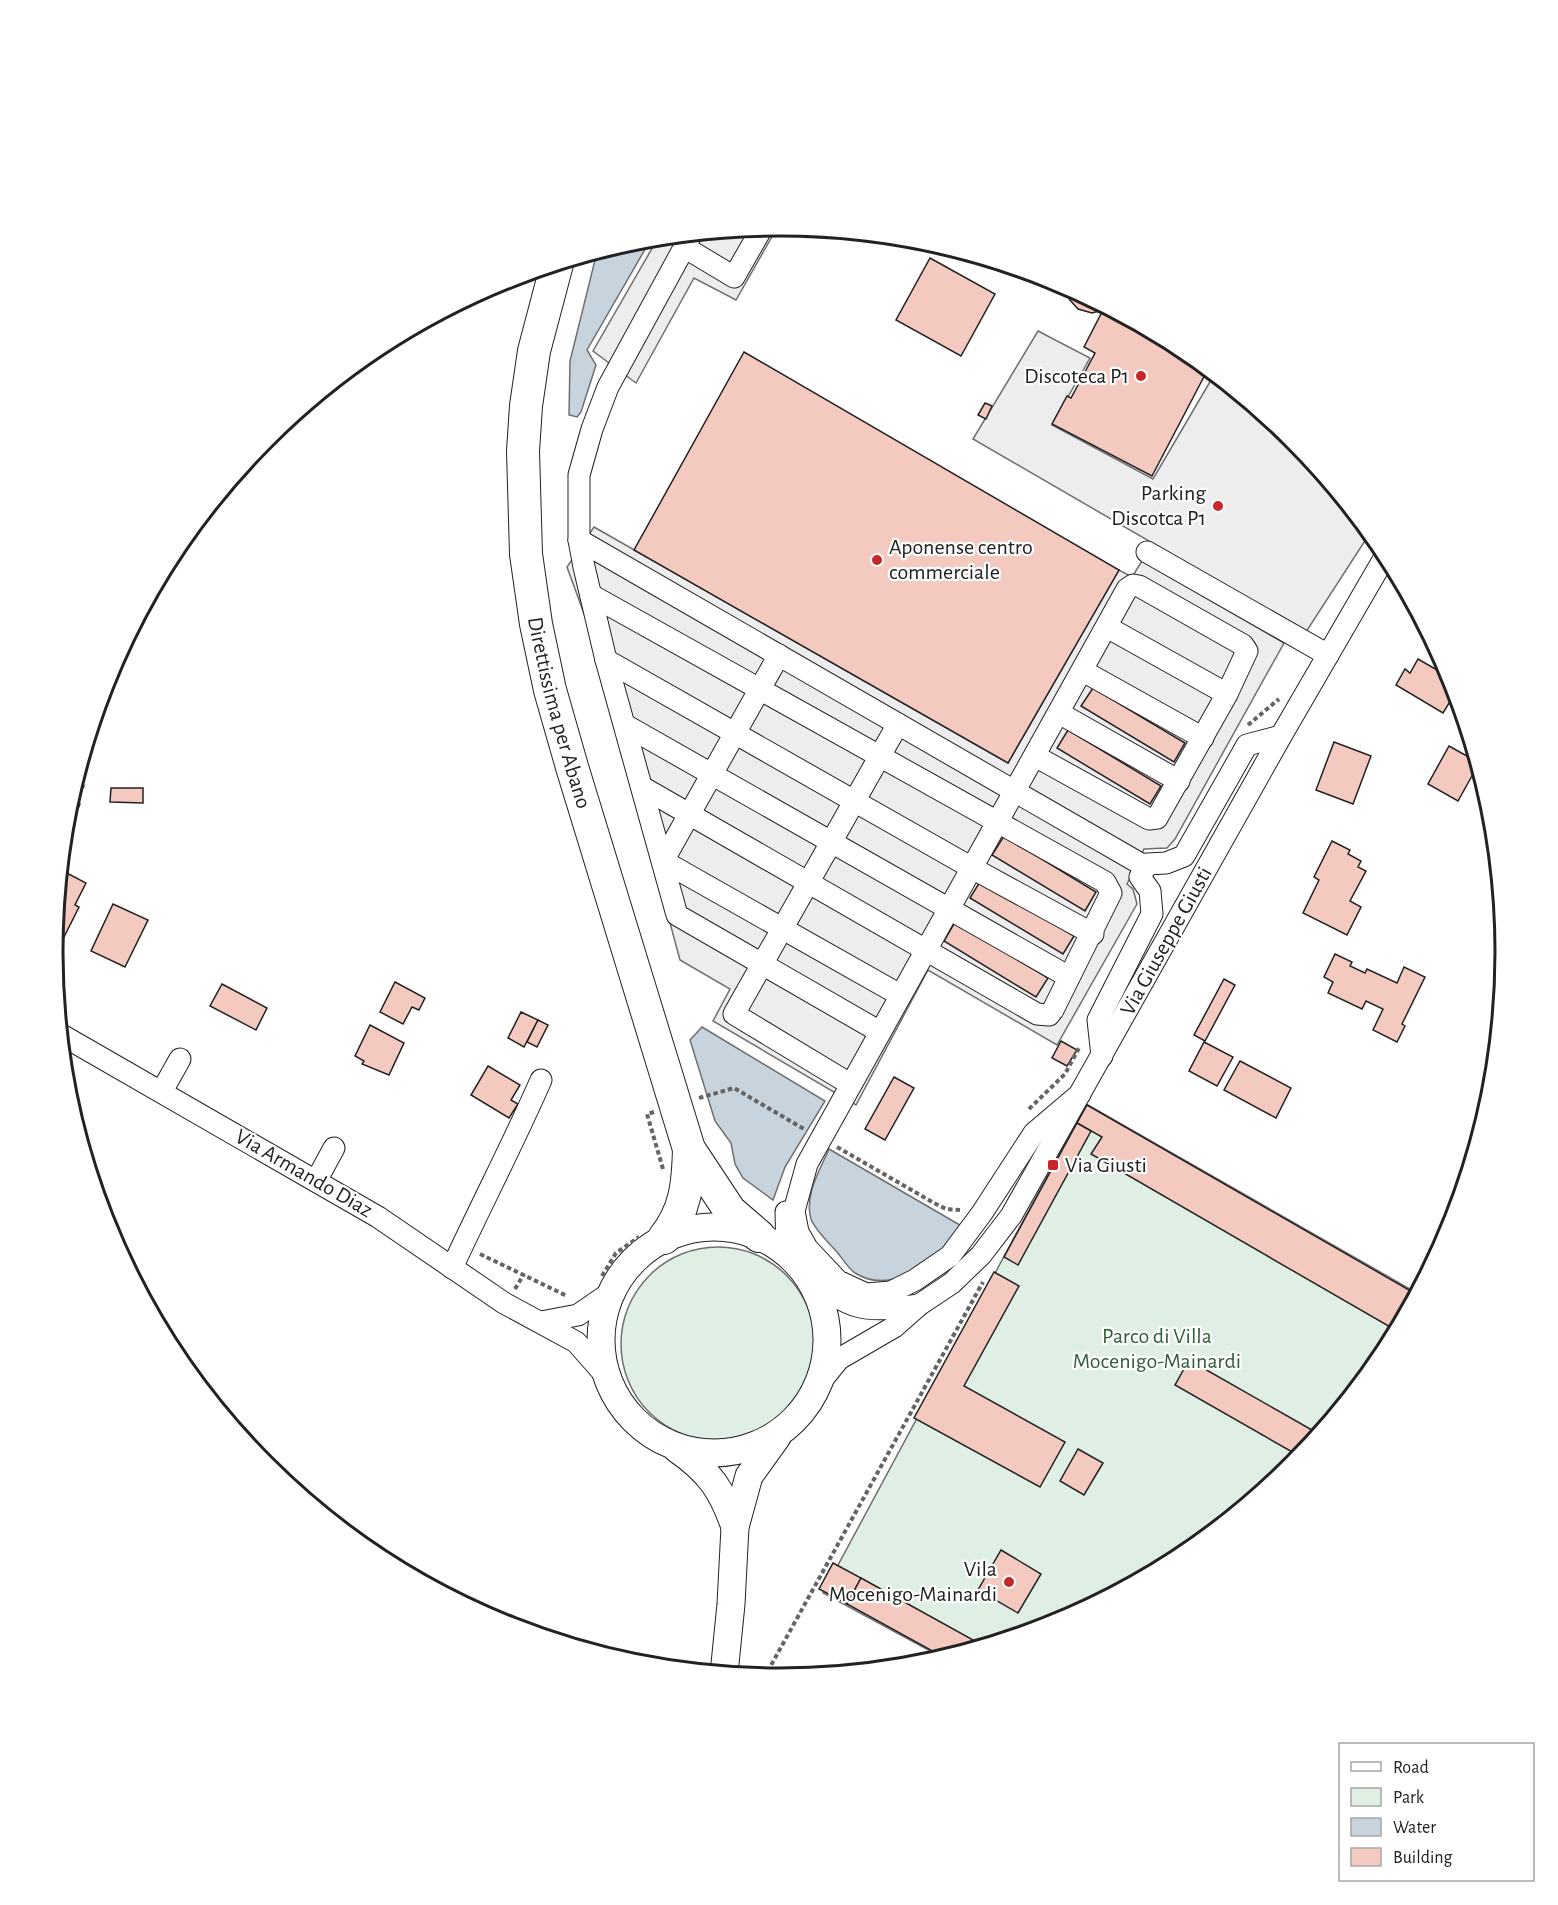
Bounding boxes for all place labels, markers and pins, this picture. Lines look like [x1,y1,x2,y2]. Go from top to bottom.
place label: Discoteca P1 [1024,365,1129,387]
marker: Discoteca P1 [1134,369,1148,383]
place label: Parking Discotca P1 [1111,482,1206,529]
marker: Parking Discotca P1 [1211,499,1225,513]
place label: Aponense centro commerciale [889,536,1033,583]
marker: Aponense centro commerciale [870,553,884,567]
place label: Via Giusti [1065,1154,1147,1176]
marker: Via Giusti [1046,1158,1060,1172]
place label: Vila Mocenigo-Mainardi [829,1558,997,1605]
marker: Vila Mocenigo-Mainardi [1002,1575,1016,1589]

